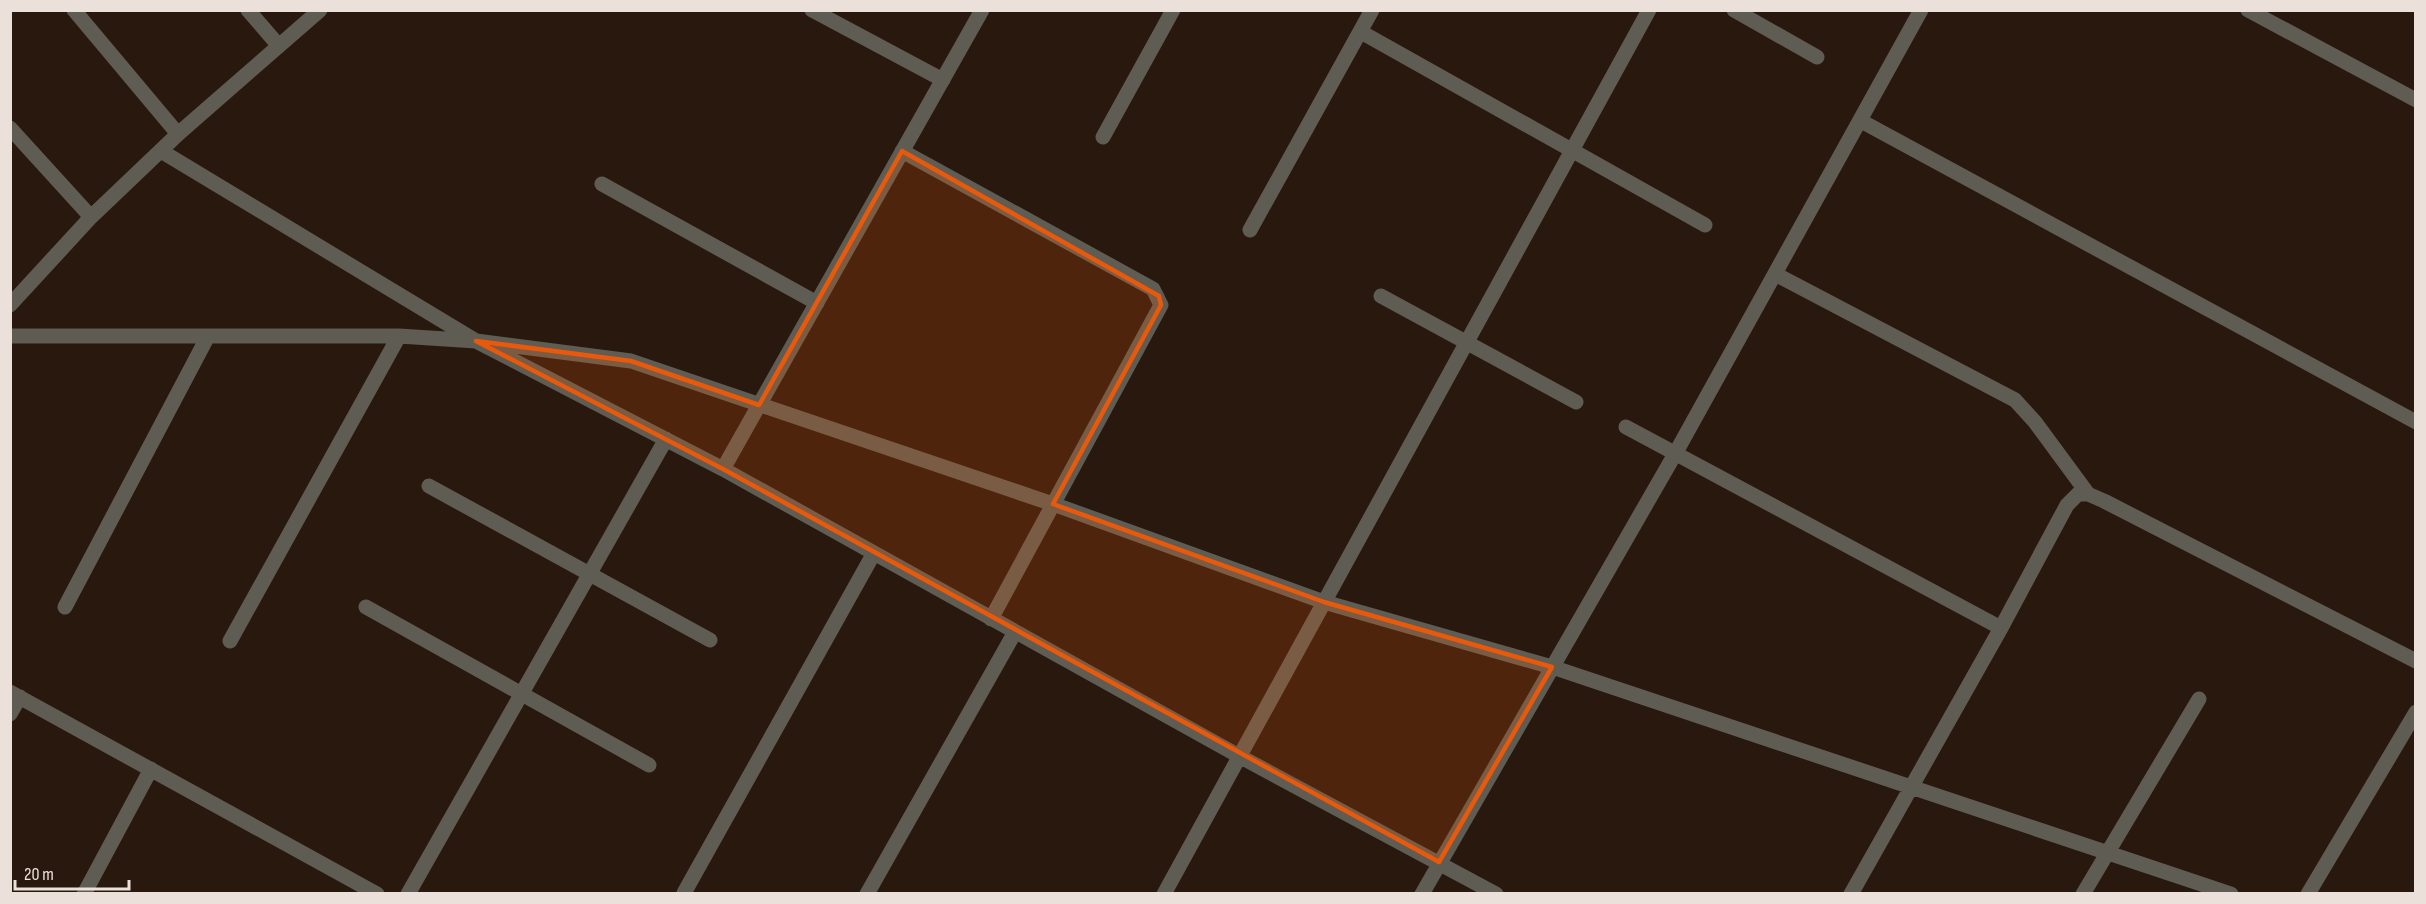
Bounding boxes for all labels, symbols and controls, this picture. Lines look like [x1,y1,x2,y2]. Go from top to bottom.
scale bar [15,853,129,891]
text: 20 m [24,864,54,885]

